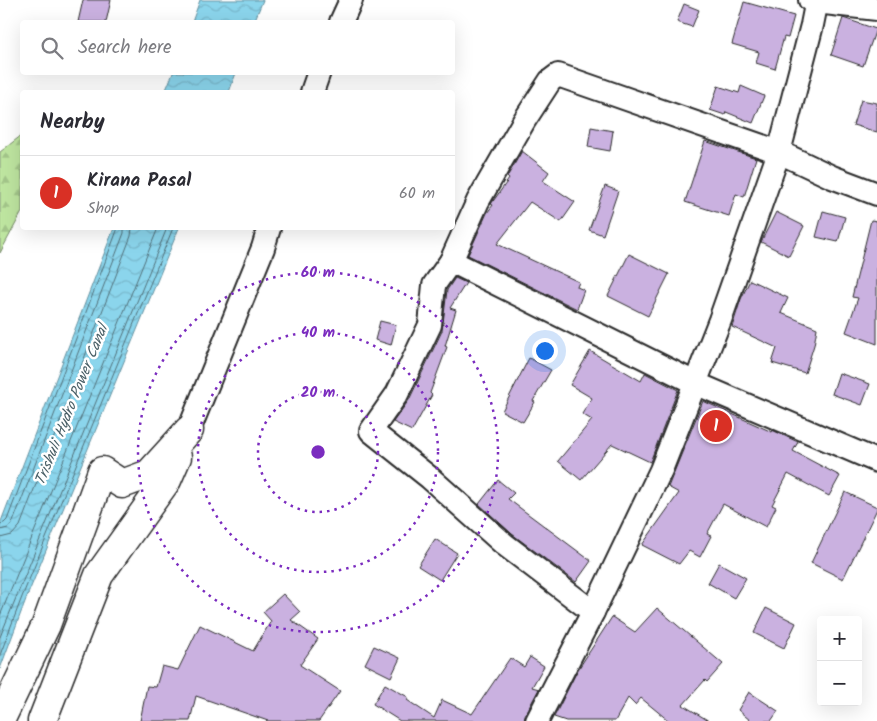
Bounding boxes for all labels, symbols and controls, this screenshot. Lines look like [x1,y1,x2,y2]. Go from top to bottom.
search box [20,20,455,75]
text: Search here [78,33,172,63]
icon: search [38,34,66,62]
text: Nearby [40,106,105,139]
text: Kirana Pasal [87,166,191,196]
text: 1 [54,181,58,206]
text: 60 m [399,181,435,206]
text: Shop [87,196,119,221]
text: 60 m [301,261,335,285]
water label: Trishuli Hydro Power Canal [29,318,116,489]
text: 40 m [301,321,335,345]
your location [532,338,558,364]
text: 20 m [301,381,335,405]
pin: 1 [700,407,732,445]
centre of rings [309,443,327,461]
map controls [817,616,862,706]
button: + [817,616,862,661]
button: − [817,661,862,706]

